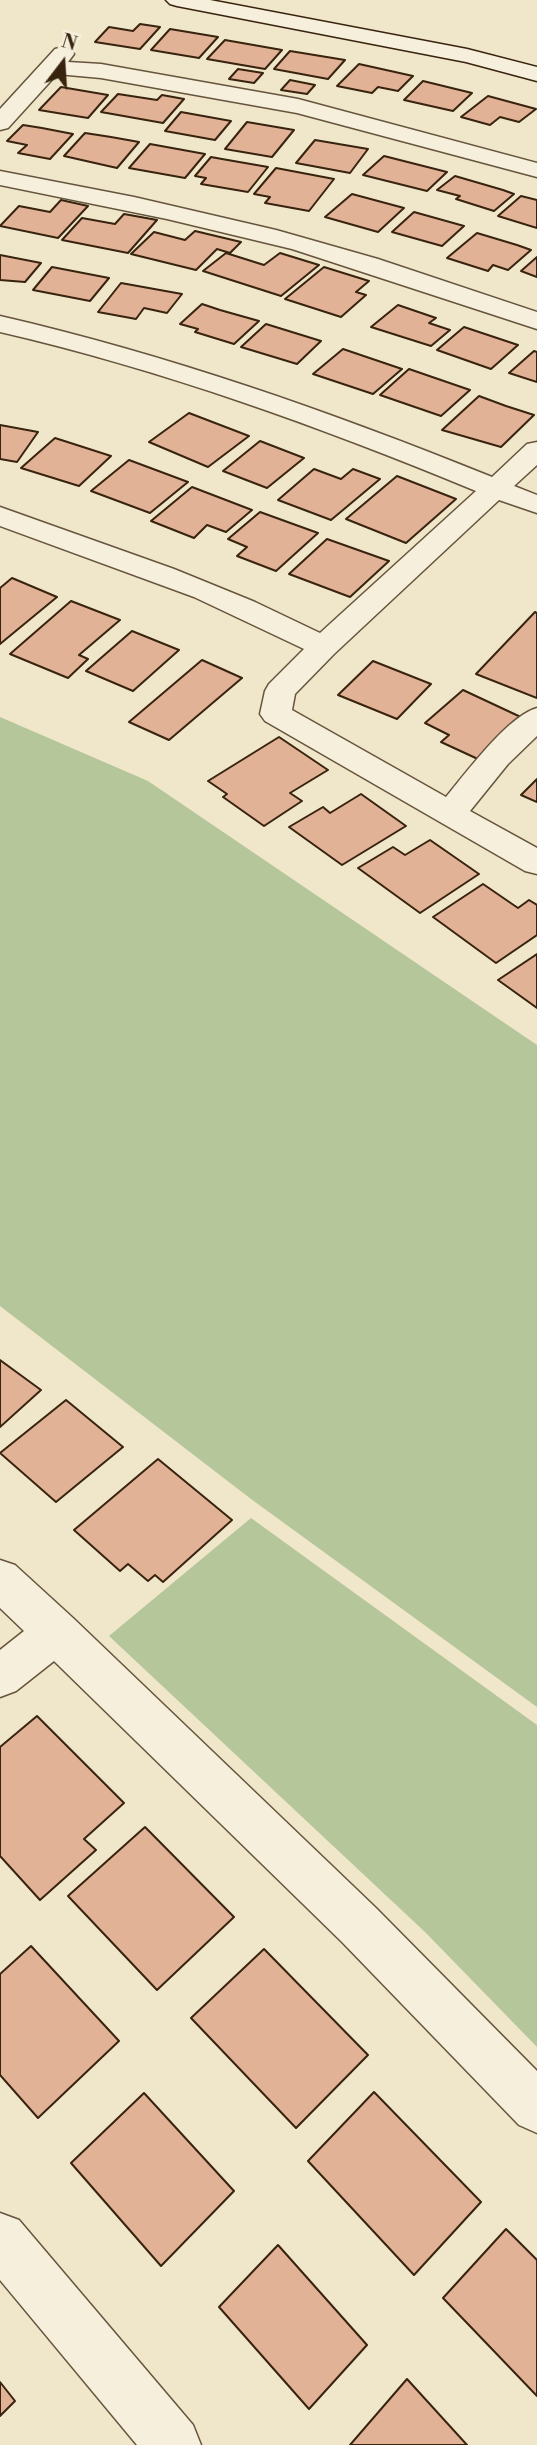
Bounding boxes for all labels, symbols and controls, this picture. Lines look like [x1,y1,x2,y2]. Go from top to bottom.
north arrow [28,28,98,98]
text: N [58,29,80,57]

